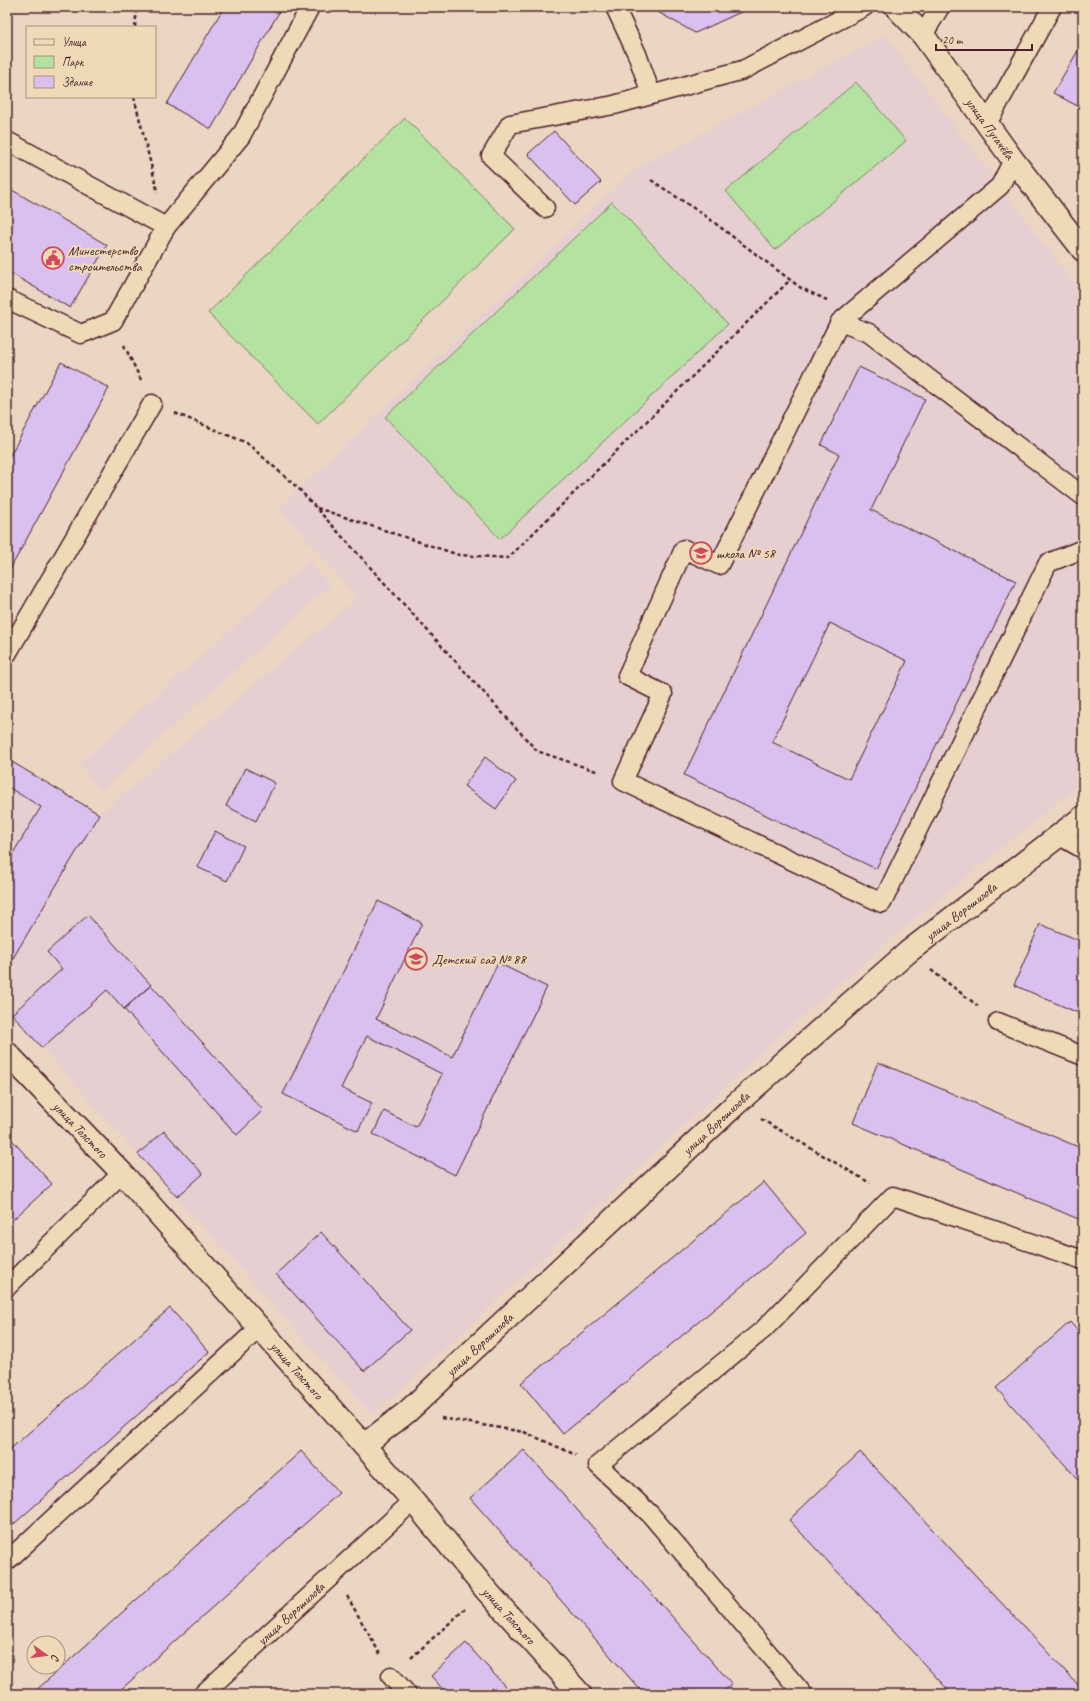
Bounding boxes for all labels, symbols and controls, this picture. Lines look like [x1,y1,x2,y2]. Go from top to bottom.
legend [26,26,156,98]
scale bar [936,26,1032,52]
text: 20 m [942,32,964,48]
text: Улица [62,34,87,50]
text: Парк [62,54,85,70]
text: Здание [62,74,93,90]
street label: улица Пугачёва [962,93,1019,163]
place label: Минестерство строительства [68,242,143,275]
public building icon: Минестерство строительства [40,245,66,271]
school or university icon: школа № 58 [688,540,714,566]
place label: школа № 58 [716,545,777,562]
street label: улица Ворошилова [921,878,1001,945]
school or university icon: Детский сад № 88 [403,946,429,972]
place label: Детский сад № 88 [432,951,527,968]
street label: улица Ворошилова [678,1087,754,1159]
street label: улица Толстого [49,1097,112,1162]
street label: улица Ворошилова [441,1308,517,1381]
street label: улица Толстого [266,1337,328,1404]
street label: улица Ворошилова [253,1577,329,1649]
street label: улица Толстого [478,1582,540,1648]
north arrow [26,1635,66,1675]
text: С [48,1653,63,1663]

